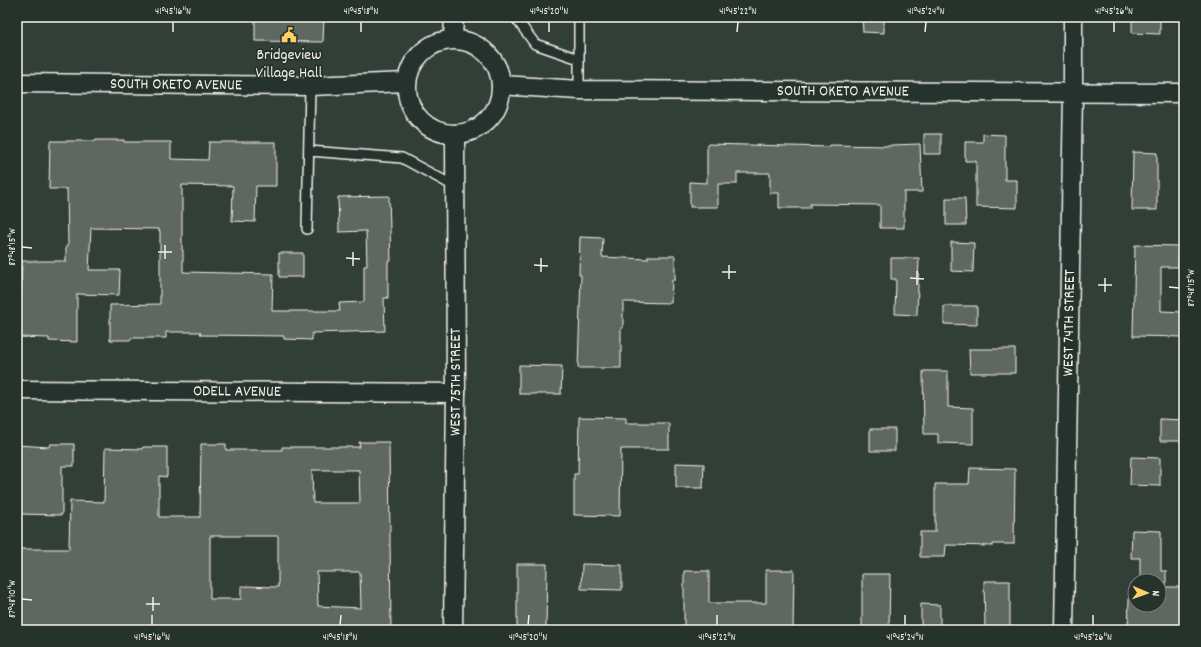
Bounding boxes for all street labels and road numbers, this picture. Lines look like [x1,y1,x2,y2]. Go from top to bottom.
street label: SOUTH OKETO AVENUE [110,72,243,97]
street label: SOUTH OKETO AVENUE [777,79,910,103]
street label: WEST 74TH STREET [1057,269,1082,377]
street label: WEST 75TH STREET [444,328,468,436]
street label: ODELL AVENUE [193,380,282,403]

